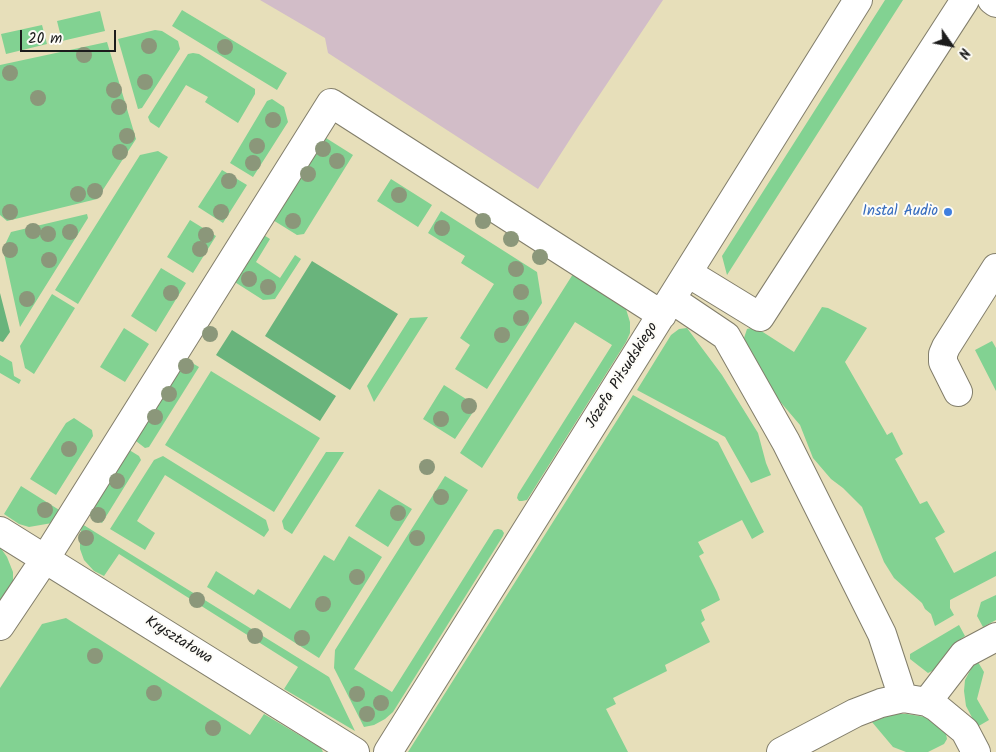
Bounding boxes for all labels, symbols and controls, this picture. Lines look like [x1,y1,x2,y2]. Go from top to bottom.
scale bar [22,20,119,52]
north arrow [926,20,976,70]
text: 20 m [28,27,62,51]
text: N [952,43,975,63]
place label: Instal Audio [862,203,938,221]
marker: Instal Audio [942,206,954,218]
street label: Józefa Piłsudskiego [583,320,663,432]
street label: Kryształowa [141,613,215,669]

